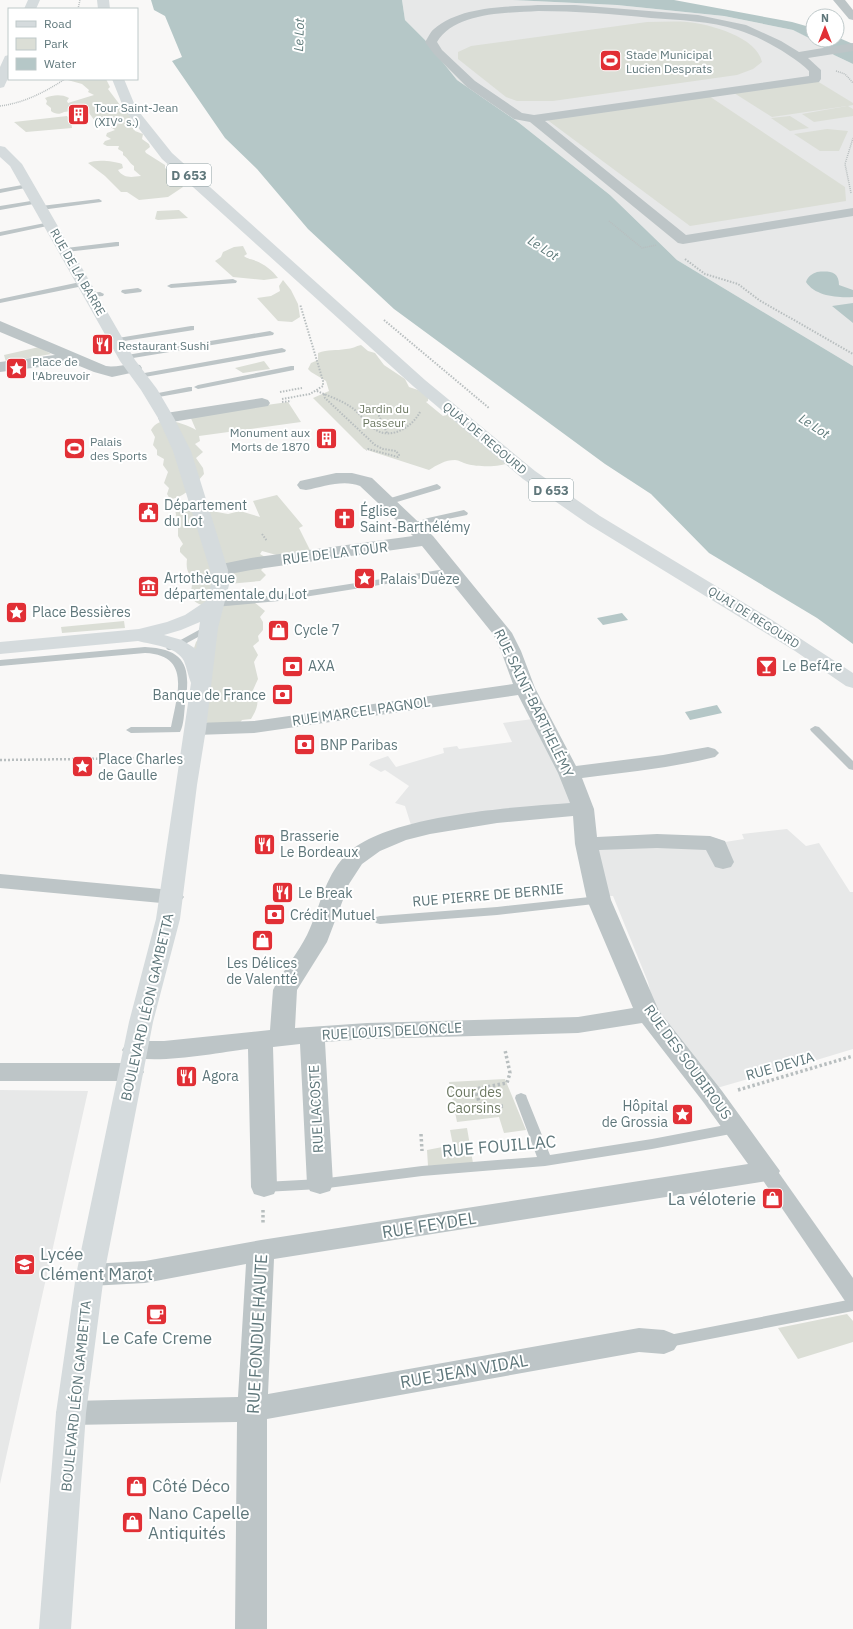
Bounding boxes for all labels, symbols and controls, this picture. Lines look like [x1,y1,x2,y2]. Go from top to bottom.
legend [8,8,138,80]
north arrow [805,8,845,48]
text: N [821,11,829,25]
text: Road [44,16,72,31]
water label: Le Lot [290,17,308,52]
text: Park [44,36,69,51]
place label: Stade Municipal Lucien Desprats [626,47,712,76]
sports icon: Stade Municipal Lucien Desprats [598,48,624,74]
text: Water [44,56,77,71]
place label: Tour Saint-Jean (XIV° s.) [94,100,178,129]
building icon: Tour Saint-Jean (XIV° s.) [65,101,91,127]
road number: D 653 [167,164,211,186]
street label: RUE DE LA BARRE [47,226,109,318]
water label: Le Lot [524,232,562,265]
restaurant icon: Restaurant Sushi [90,332,116,358]
place label: Restaurant Sushi [118,338,209,353]
place label: Place de l'Abreuvoir [32,354,90,383]
place icon: Place de l'Abreuvoir [3,355,29,381]
street label: QUAI DE REGOURD [440,398,530,478]
park label: Jardin du Passeur [359,401,409,430]
water label: Le Lot [795,410,833,443]
place label: Monument aux Morts de 1870 [230,425,310,454]
building icon: Monument aux Morts de 1870 [313,426,339,452]
place label: Palais des Sports [90,434,148,463]
sports icon: Palais des Sports [61,435,87,461]
road number: D 653 [529,479,573,501]
place label: Département du Lot [164,496,247,530]
public building icon: Département du Lot [136,500,162,526]
place label: Église Saint-Barthélémy [360,501,470,536]
church icon: Église Saint-Barthélémy [331,506,357,532]
street label: RUE DE LA TOUR [281,538,389,568]
place icon: Palais Duèze [351,566,377,592]
place label: Artothèque départementale du Lot [164,569,307,603]
place label: Palais Duèze [380,570,460,588]
museum icon: Artothèque départementale du Lot [136,573,162,599]
street label: QUAI DE REGOURD [705,583,803,651]
place icon: Place Bessières [4,599,30,625]
place label: Place Bessières [32,603,131,621]
shop icon: Cycle 7 [265,617,291,643]
place label: Cycle 7 [294,621,340,639]
street label: RUE SAINT-BARTHELÉMY [490,625,579,781]
bank icon: AXA [279,653,305,679]
bar icon: Le Bef4re [753,653,779,679]
place label: AXA [308,657,335,675]
place label: Le Bef4re [782,657,843,675]
bank icon: Banque de France [269,682,295,708]
place label: Banque de France [153,686,266,704]
street label: RUE MARCEL PAGNOL [291,692,431,730]
bank icon: BNP Paribas [291,732,317,758]
place label: BNP Paribas [320,736,398,754]
place label: Place Charles de Gaulle [98,750,183,784]
place icon: Place Charles de Gaulle [70,754,96,780]
place label: Brasserie Le Bordeaux [280,827,358,861]
restaurant icon: Brasserie Le Bordeaux [251,831,277,857]
street label: RUE PIERRE DE BERNIE [411,879,565,911]
restaurant icon: Le Break [270,880,296,906]
place label: Le Break [298,884,353,902]
bank icon: Crédit Mutuel [261,902,287,928]
place label: Crédit Mutuel [290,906,375,924]
street label: BOULEVARD LÉON GAMBETTA [116,911,177,1103]
shop icon: Les Délices de Valentté [249,928,275,954]
place label: Les Délices de Valentté [226,954,298,988]
street label: RUE DES SOUBIROUS [640,1001,736,1123]
street label: RUE LOUIS DELONCLE [321,1018,463,1044]
street label: RUE DEVIA [744,1048,816,1084]
restaurant icon: Agora [174,1063,200,1089]
street label: RUE LACOSTE [305,1064,327,1154]
place label: Agora [202,1067,239,1085]
park label: Cour des Caorsins [446,1083,502,1117]
place label: Hôpital de Grossia [602,1097,669,1131]
place icon: Hôpital de Grossia [670,1101,696,1127]
street label: RUE FOUILLAC [441,1130,557,1162]
shop icon: La véloterie [759,1186,785,1212]
place label: La véloterie [668,1188,756,1210]
street label: RUE FEYDEL [380,1207,478,1243]
place label: Lycée Clément Marot [40,1243,153,1285]
school or university icon: Lycée Clément Marot [12,1251,38,1277]
street label: RUE FONDUE HAUTE [242,1253,272,1415]
street label: BOULEVARD LÉON GAMBETTA [56,1299,95,1493]
cafe icon: Le Cafe Creme [144,1301,170,1327]
place label: Le Cafe Creme [102,1327,212,1349]
street label: RUE JEAN VIDAL [398,1349,530,1393]
shop icon: Côté Déco [124,1473,150,1499]
place label: Côté Déco [152,1475,230,1497]
place label: Nano Capelle Antiquités [148,1502,250,1544]
shop icon: Nano Capelle Antiquités [120,1510,146,1536]

